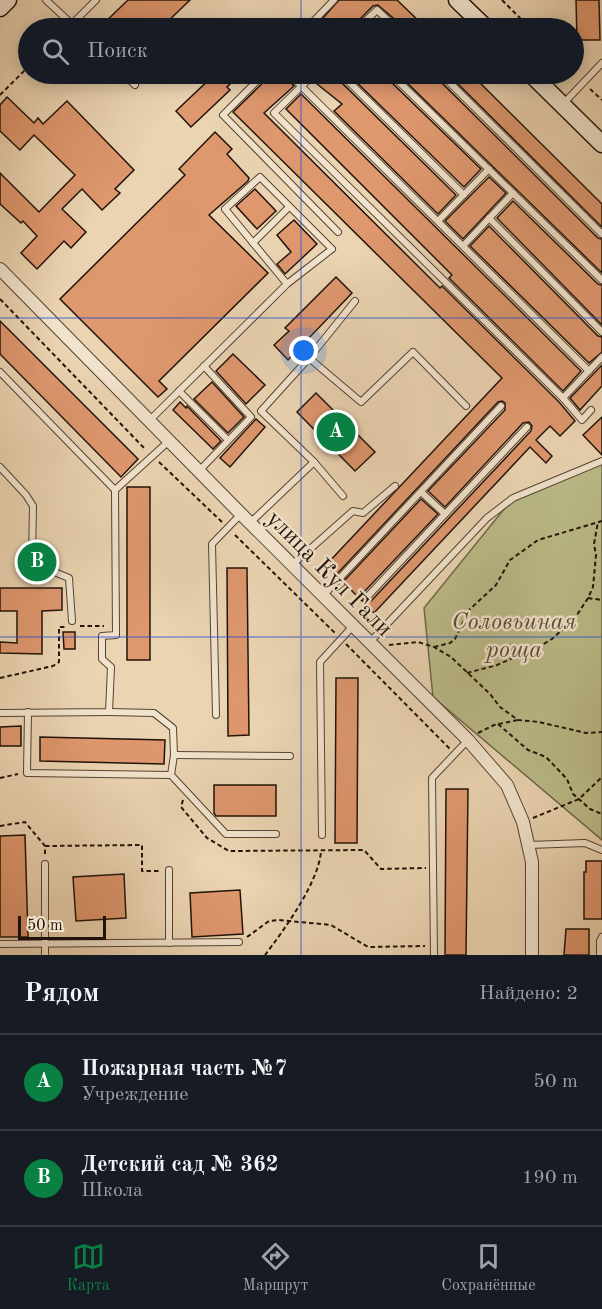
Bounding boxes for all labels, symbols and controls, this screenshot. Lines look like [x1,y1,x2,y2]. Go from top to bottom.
search box [18,18,584,84]
icon: search [39,35,72,68]
text: Поиск [87,40,148,62]
your location [289,336,318,365]
pin: A [316,410,356,454]
street label: улица Кул Гали [261,507,396,642]
pin: B [18,540,57,584]
park label: Соловьиная роща [451,611,577,663]
scale bar [18,913,106,940]
text: 50 m [27,918,63,934]
text: Рядом [24,981,99,1007]
text: Найдено: 2 [479,984,578,1004]
text: Пожарная часть №7 [81,1058,287,1080]
text: A [36,1072,51,1092]
text: 50 m [533,1072,578,1092]
text: Учреждение [81,1085,189,1105]
text: Детский сад № 362 [81,1154,278,1176]
text: B [36,1168,51,1188]
text: 190 m [522,1168,578,1188]
text: Школа [81,1181,143,1201]
tab: Карта [66,1240,110,1296]
tab: Маршрут [243,1240,308,1296]
tab: Сохранённые [441,1240,536,1296]

